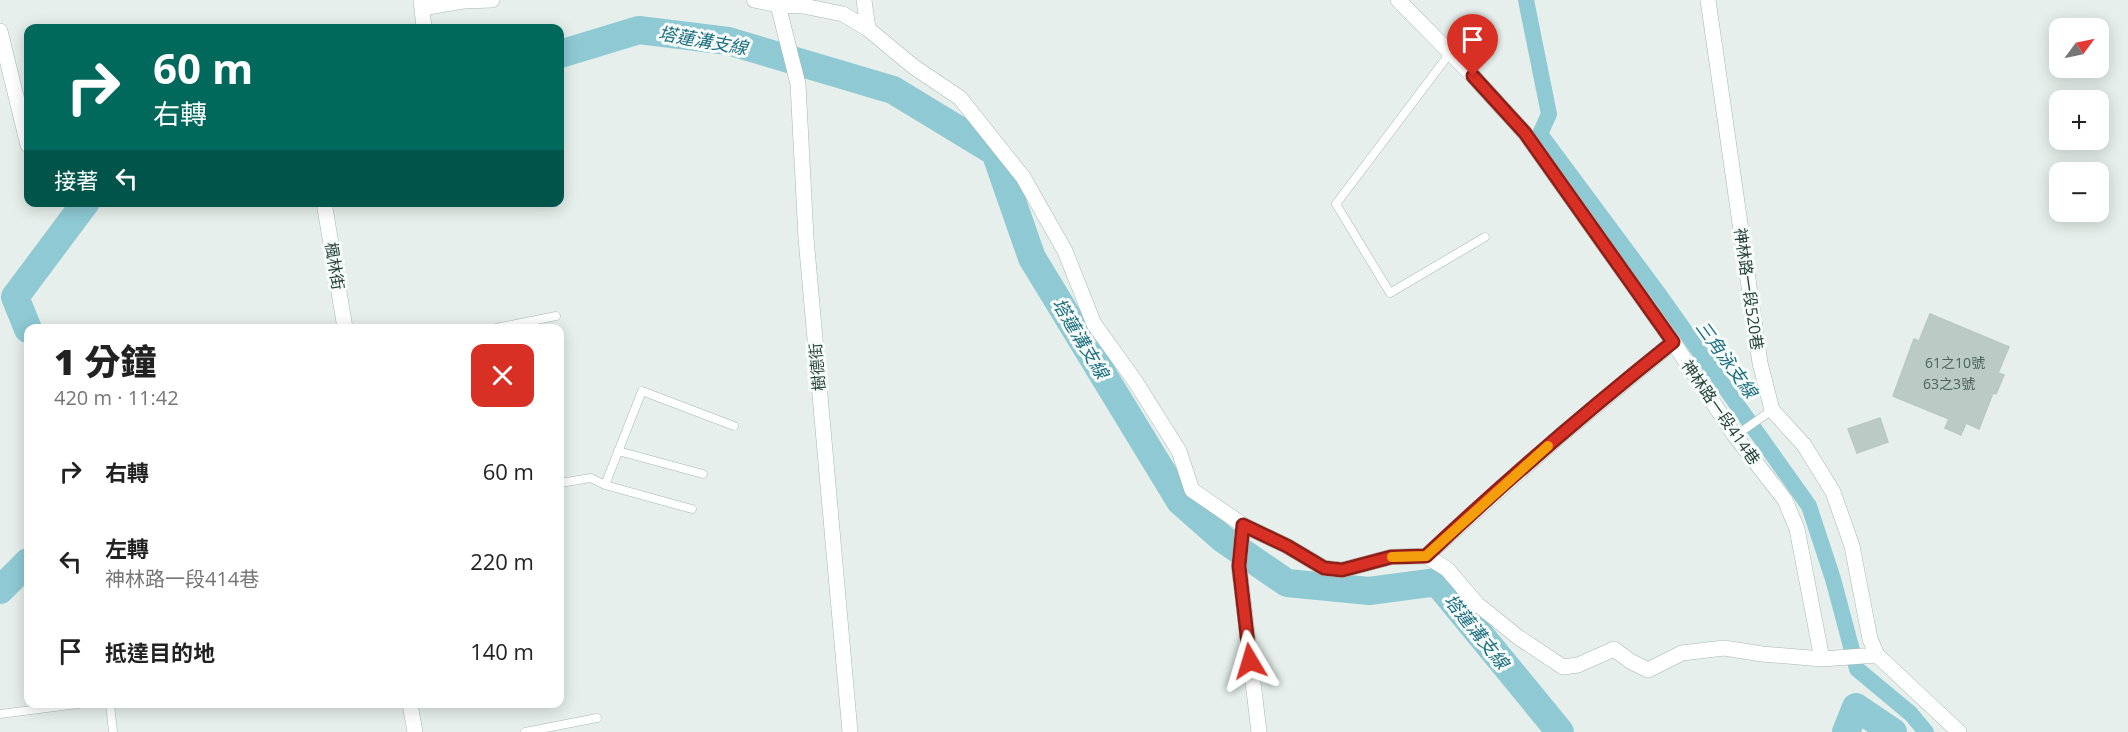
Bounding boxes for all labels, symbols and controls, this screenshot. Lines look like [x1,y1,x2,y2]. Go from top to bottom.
pin [1447,14,1498,76]
north arrow [2049,18,2109,78]
map controls [2049,18,2109,222]
water label: 塔蓮溝支線 [657,20,751,60]
icon: arrive [1456,23,1489,56]
text: 60 m [153,39,253,96]
icon: right [54,48,132,126]
button: + [2049,90,2109,150]
text: 右轉 [153,95,207,132]
icon: left [110,162,143,195]
button: − [2049,162,2109,222]
text: 接著 [54,165,98,195]
street label: 神林路一段520巷 [1730,226,1768,352]
street label: 楓林街 [320,241,350,291]
water label: 塔蓮溝支線 [1048,293,1115,384]
water label: 三角泳支線 [1691,316,1764,404]
text: 1 分鐘 [54,337,156,386]
street label: 樹德街 [804,342,830,392]
button: close [471,344,534,407]
house number: 61之10號 [1925,353,1985,372]
street label: 神林路一段414巷 [1677,355,1765,469]
house number: 63之3號 [1923,374,1975,393]
text: 420 m · 11:42 [54,384,179,411]
icon: right [54,455,87,488]
text: 60 m [483,456,534,486]
text: 右轉 [105,457,149,487]
text: 左轉 [105,533,149,563]
icon: left [54,545,87,578]
text: 220 m [470,546,534,576]
text: 神林路一段414巷 [105,565,259,592]
water label: 塔蓮溝支線 [1439,588,1516,675]
position arrow [1218,629,1282,693]
icon: arrive [54,635,87,668]
text: 140 m [470,636,534,666]
text: 抵達目的地 [105,637,215,667]

